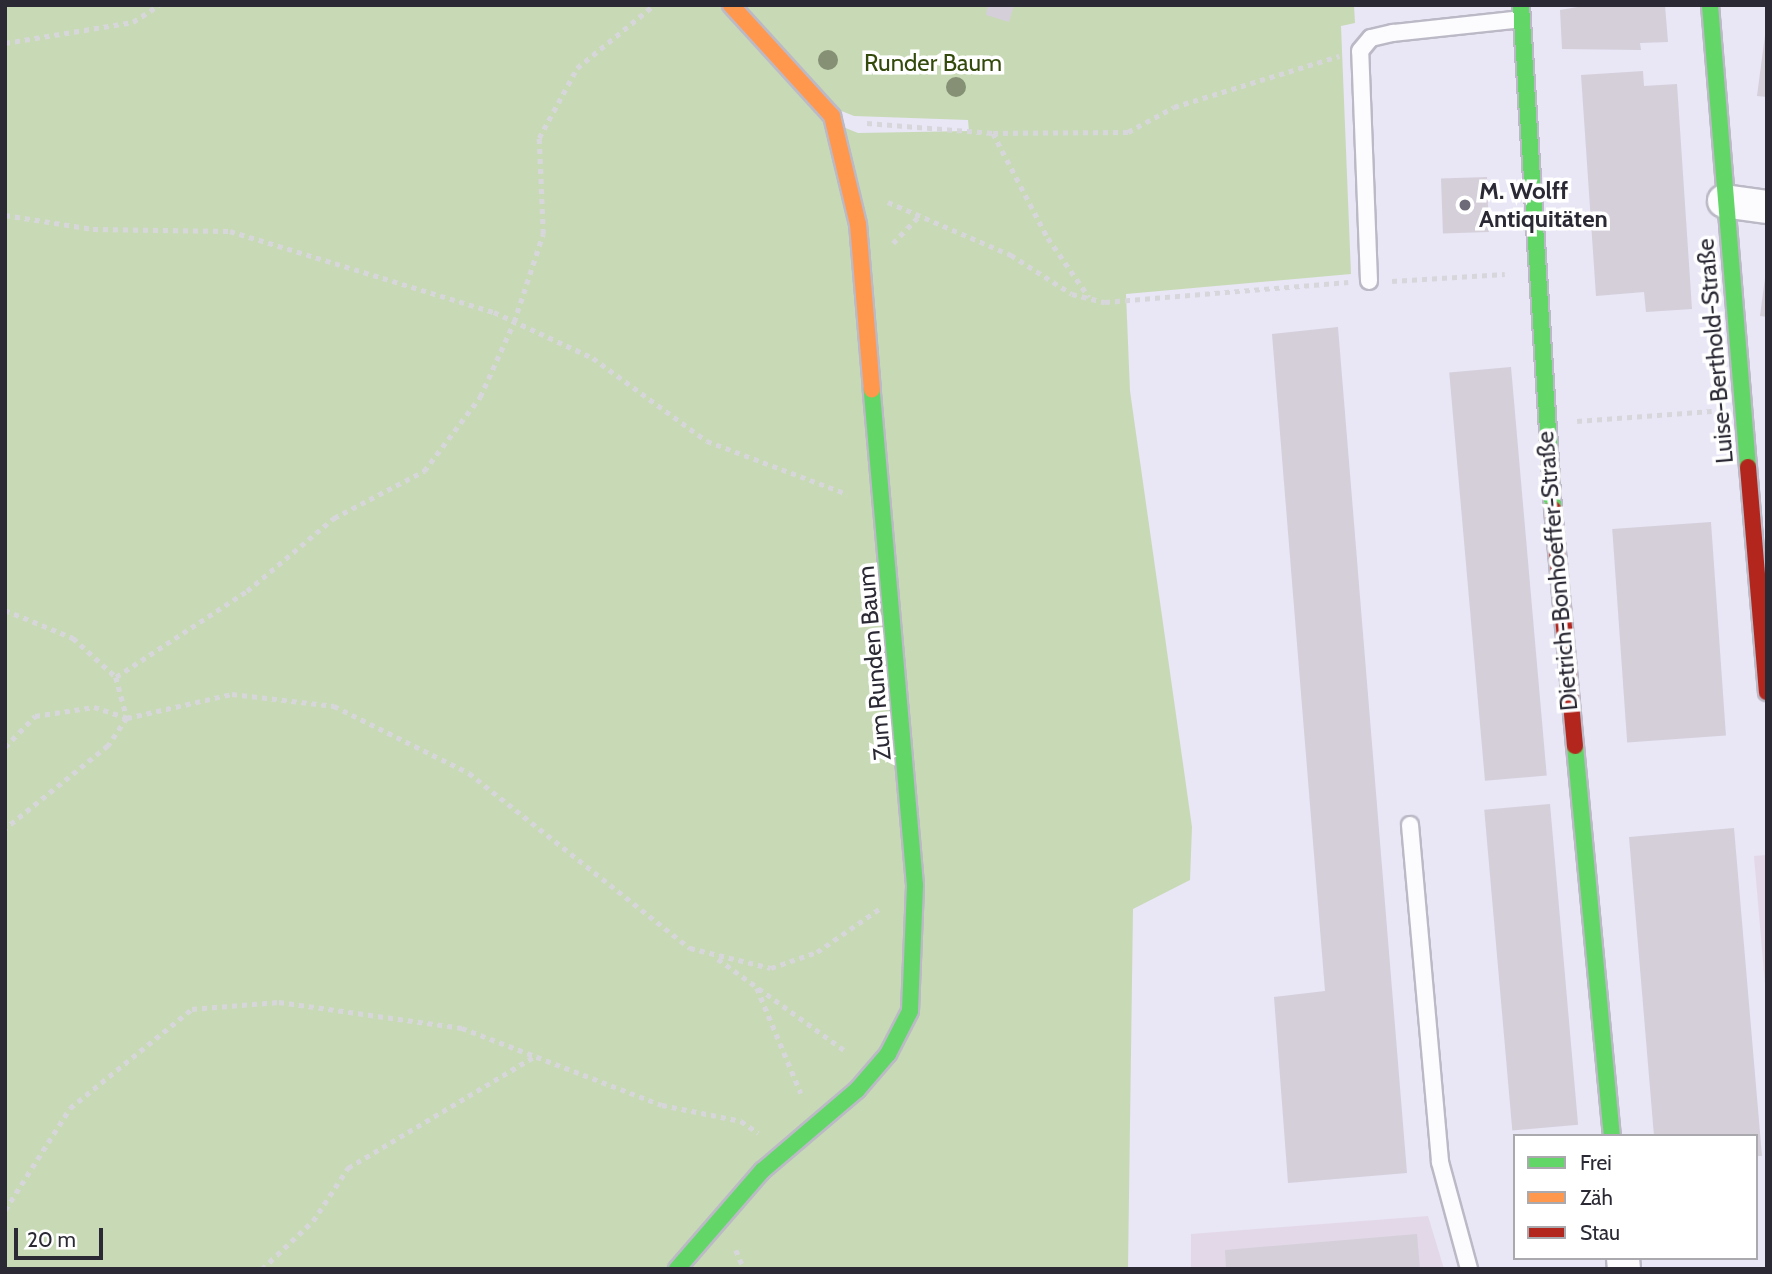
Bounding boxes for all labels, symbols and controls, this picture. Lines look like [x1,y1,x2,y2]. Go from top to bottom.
park label: Runder Baum [864,49,1002,77]
place label: M. Wolff Antiquitäten [1479,177,1608,233]
marker: M. Wolff Antiquitäten [1457,197,1473,213]
street label: Luise-Berthold-Straße [1691,237,1739,465]
street label: Dietrich-Bonhoeffer-Straße [1530,430,1584,712]
street label: Zum Runden Baum [851,564,897,762]
legend [1513,1134,1758,1260]
text: Frei [1580,1150,1612,1175]
text: Zäh [1580,1185,1613,1210]
scale bar [18,1214,107,1258]
text: Stau [1580,1220,1620,1245]
text: 20 m [27,1227,76,1252]

